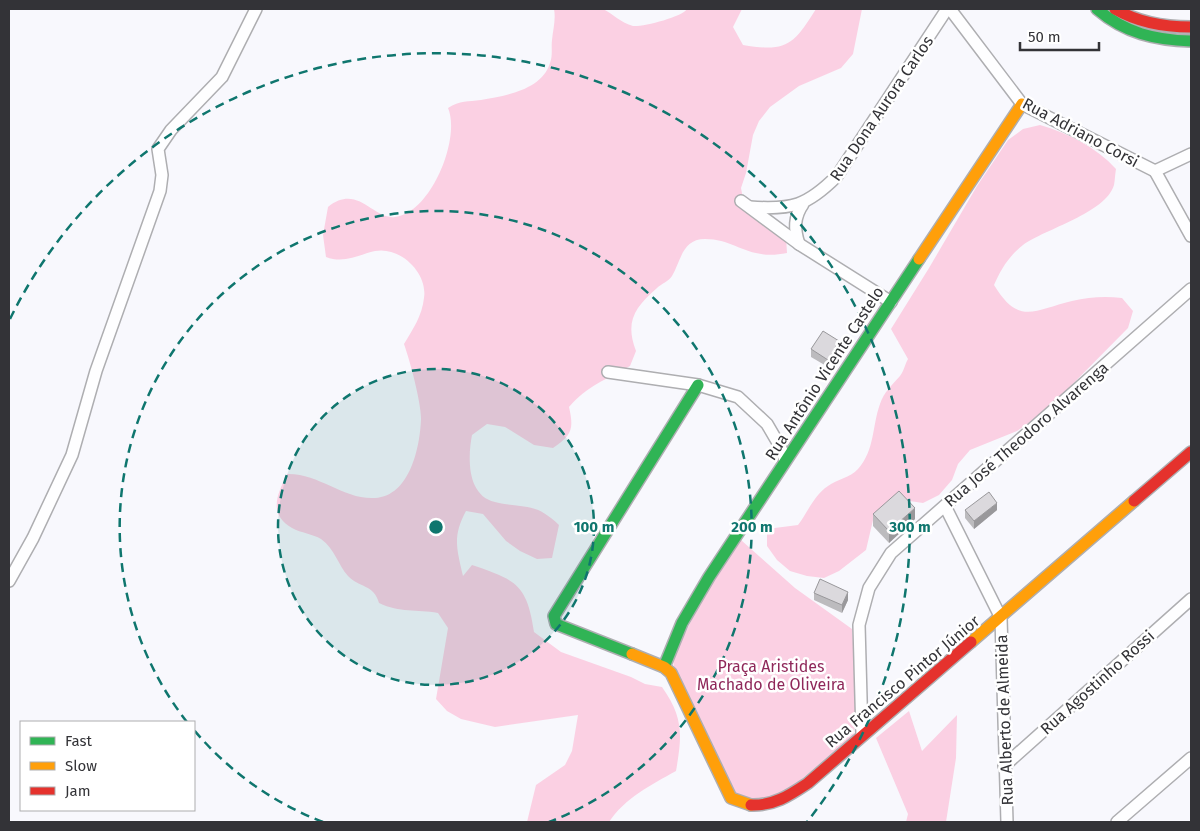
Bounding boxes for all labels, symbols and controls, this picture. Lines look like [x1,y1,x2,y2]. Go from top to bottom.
scale bar [1020,20,1099,52]
text: 50 m [1028,28,1061,46]
street label: Rua Dona Aurora Carlos [826,32,937,185]
street label: Rua Adriano Corsi [1019,94,1142,171]
street label: Rua Antônio Vicente Castelo [761,283,888,464]
street label: Rua José Theodoro Alvarenga [940,358,1112,511]
centre of rings [427,518,445,536]
text: 100 m [574,518,614,536]
text: 200 m [731,518,773,536]
text: 300 m [888,518,931,536]
street label: Rua Francisco Pintor Júnior [821,611,984,752]
street label: Rua Agostinho Rossi [1036,626,1158,739]
street label: Rua Alberto de Almeida [992,634,1017,806]
park label: Praça Aristides Machado de Oliveira [697,657,845,694]
legend [20,721,195,811]
text: Fast [65,732,92,750]
text: Slow [65,757,97,775]
text: Jam [65,782,91,800]

